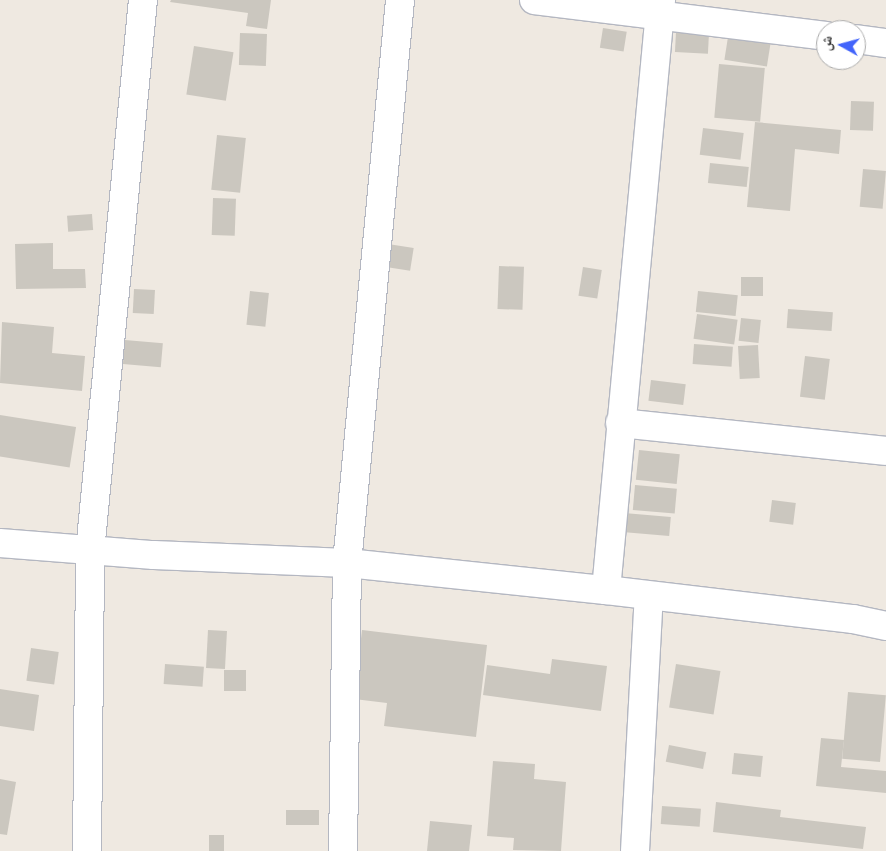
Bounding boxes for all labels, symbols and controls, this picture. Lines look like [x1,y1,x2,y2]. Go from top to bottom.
north arrow [816,20,866,70]
text: ش [817,35,836,52]

